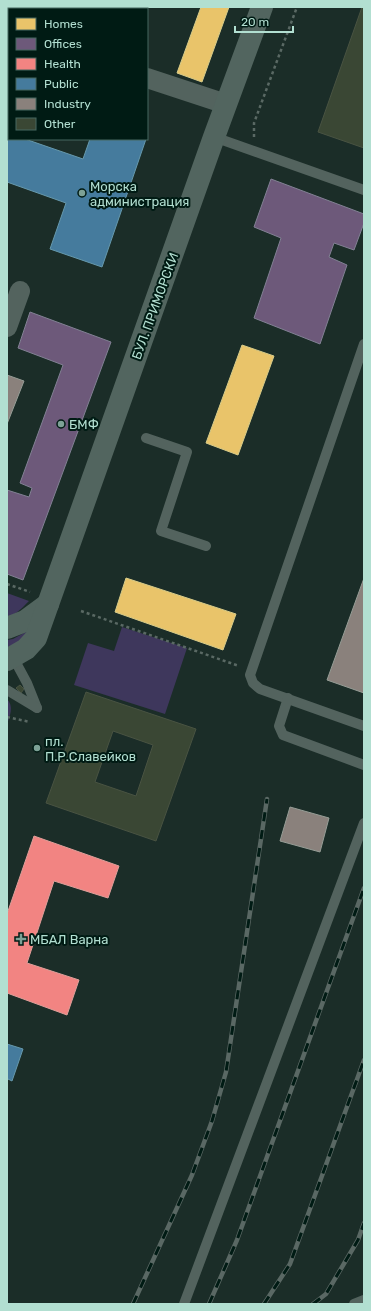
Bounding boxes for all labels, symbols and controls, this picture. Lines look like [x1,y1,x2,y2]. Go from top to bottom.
legend [8,8,148,140]
scale bar [235,8,293,34]
text: 20 m [241,15,269,29]
text: Homes [44,17,83,31]
text: Offices [44,37,82,51]
text: Health [44,57,81,71]
text: Public [44,77,79,91]
text: Industry [44,97,91,111]
text: Other [44,117,76,131]
place label: Морска администрация [90,179,189,209]
marker: Морска администрация [77,188,87,198]
street label: БУЛ. ПРИМОРСКИ [129,251,181,361]
place label: БМФ [69,417,99,432]
marker: БМФ [56,419,66,429]
place label: пл. П.Р.Славeйков [45,734,136,764]
marker: пл. П.Р.Славeйков [32,743,42,753]
place label: МБАЛ Варна [30,932,108,947]
marker: МБАЛ Варна [15,933,27,945]

